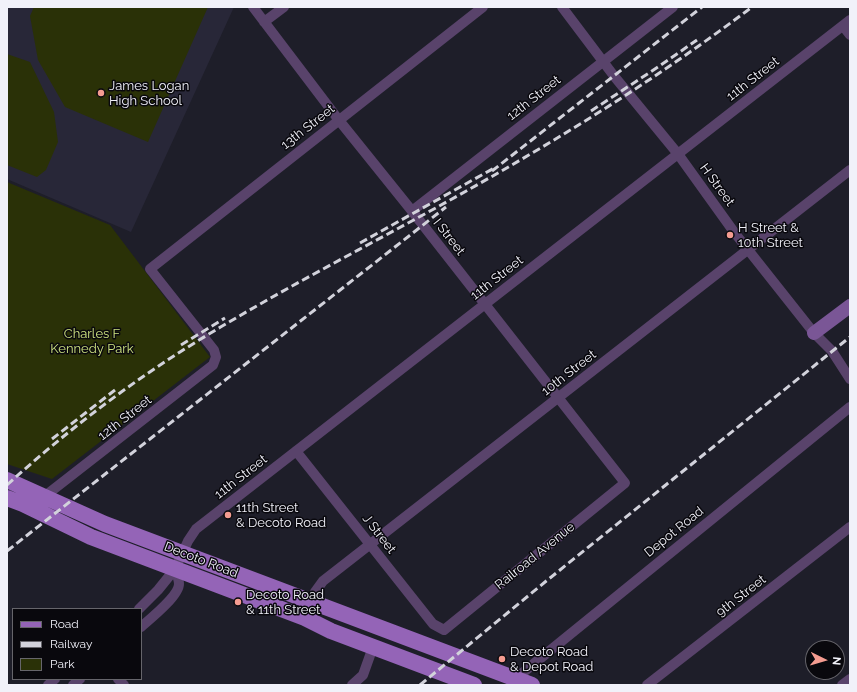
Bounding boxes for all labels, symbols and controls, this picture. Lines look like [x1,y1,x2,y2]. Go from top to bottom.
street label: 11th Street [724,54,782,104]
street label: 12th Street [504,72,564,124]
place label: James Logan High School [109,78,189,109]
marker: James Logan High School [96,88,106,98]
street label: 13th Street [278,101,338,153]
street label: H Street [696,161,738,209]
street label: I Street [430,215,468,259]
place label: H Street & 10th Street [738,220,803,251]
marker: H Street & 10th Street [725,230,735,240]
street label: 11th Street [468,253,526,303]
park label: Charles F Kennedy Park [50,326,134,357]
street label: 10th Street [539,347,599,399]
street label: 12th Street [95,392,155,444]
street label: 11th Street [212,452,270,502]
place label: 11th Street & Decoto Road [236,500,326,531]
street label: Depot Road [641,503,707,561]
marker: 11th Street & Decoto Road [223,510,233,520]
street label: J Street [359,511,399,557]
street label: Railroad Avenue [492,519,578,593]
street label: Decoto Road [162,539,240,581]
street label: 9th Street [713,572,769,620]
place label: Decoto Road & 11th Street [246,587,324,618]
marker: Decoto Road & 11th Street [233,597,243,607]
legend [12,608,142,680]
text: Road [50,617,79,631]
text: Railway [50,637,92,651]
north arrow [805,640,845,680]
place label: Decoto Road & Depot Road [510,644,593,675]
marker: Decoto Road & Depot Road [497,654,507,664]
text: N [830,656,843,666]
text: Park [50,657,75,671]

